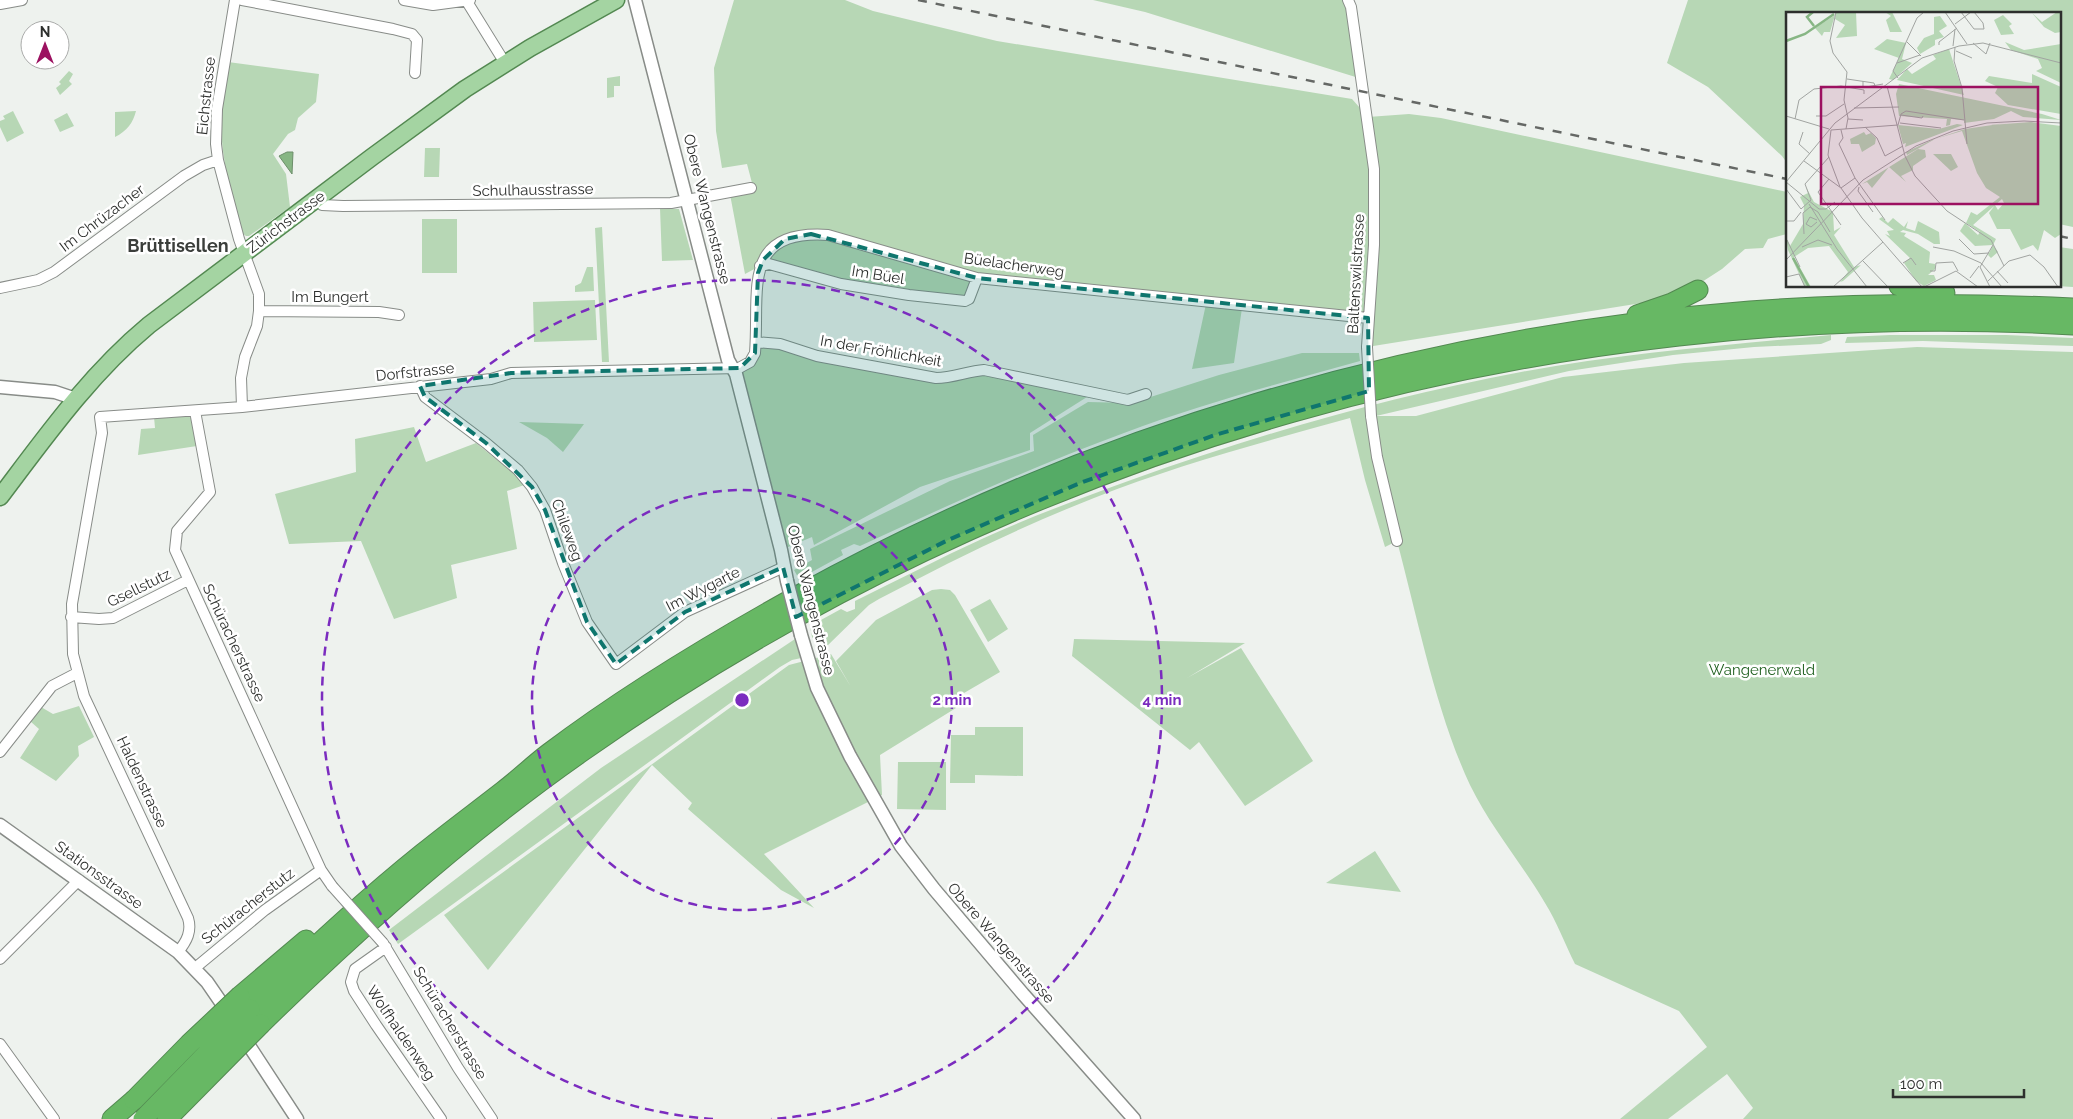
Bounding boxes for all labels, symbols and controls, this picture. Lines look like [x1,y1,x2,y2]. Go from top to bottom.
inset map [1786,12,2060,288]
north arrow [20,20,70,70]
text: N [40,24,50,40]
street label: Eichstrasse [193,56,219,136]
street label: Obere Wangenstrasse [680,132,734,286]
street label: Im Chrüzacher [56,180,148,256]
street label: Schulhausstrasse [472,180,594,200]
street label: Zürichstrasse [244,187,329,257]
street label: Baltenswilstrasse [1344,213,1368,335]
district label: Brüttisellen [127,235,229,256]
street label: Büelacherweg [963,249,1065,281]
street label: Im Büel [850,262,907,288]
street label: Im Bungert [291,288,369,306]
street label: In der Fröhlichkeit [819,331,943,371]
street label: Dorfstrasse [375,359,455,385]
street label: Chileweg [547,496,587,564]
street label: Obere Wangenstrasse [784,523,838,677]
street label: Im Wygarte [663,563,743,615]
street label: Gsellstutz [104,565,174,611]
street label: Schüracherstrasse [199,581,269,705]
park label: Wangenerwald [1709,661,1815,679]
centre of rings [733,691,751,709]
text: 2 min [933,691,971,709]
text: 4 min [1142,691,1182,709]
street label: Haldenstrasse [113,733,171,831]
street label: Stationsstrasse [52,837,147,913]
street label: Schüracherstutz [198,864,298,948]
street label: Obere Wangenstrasse [944,879,1058,1007]
street label: Schüracherstrasse [409,963,491,1083]
street label: Wolfhaldenweg [363,982,439,1084]
scale bar [1893,1066,2024,1098]
text: 100 m [1900,1075,1942,1093]

